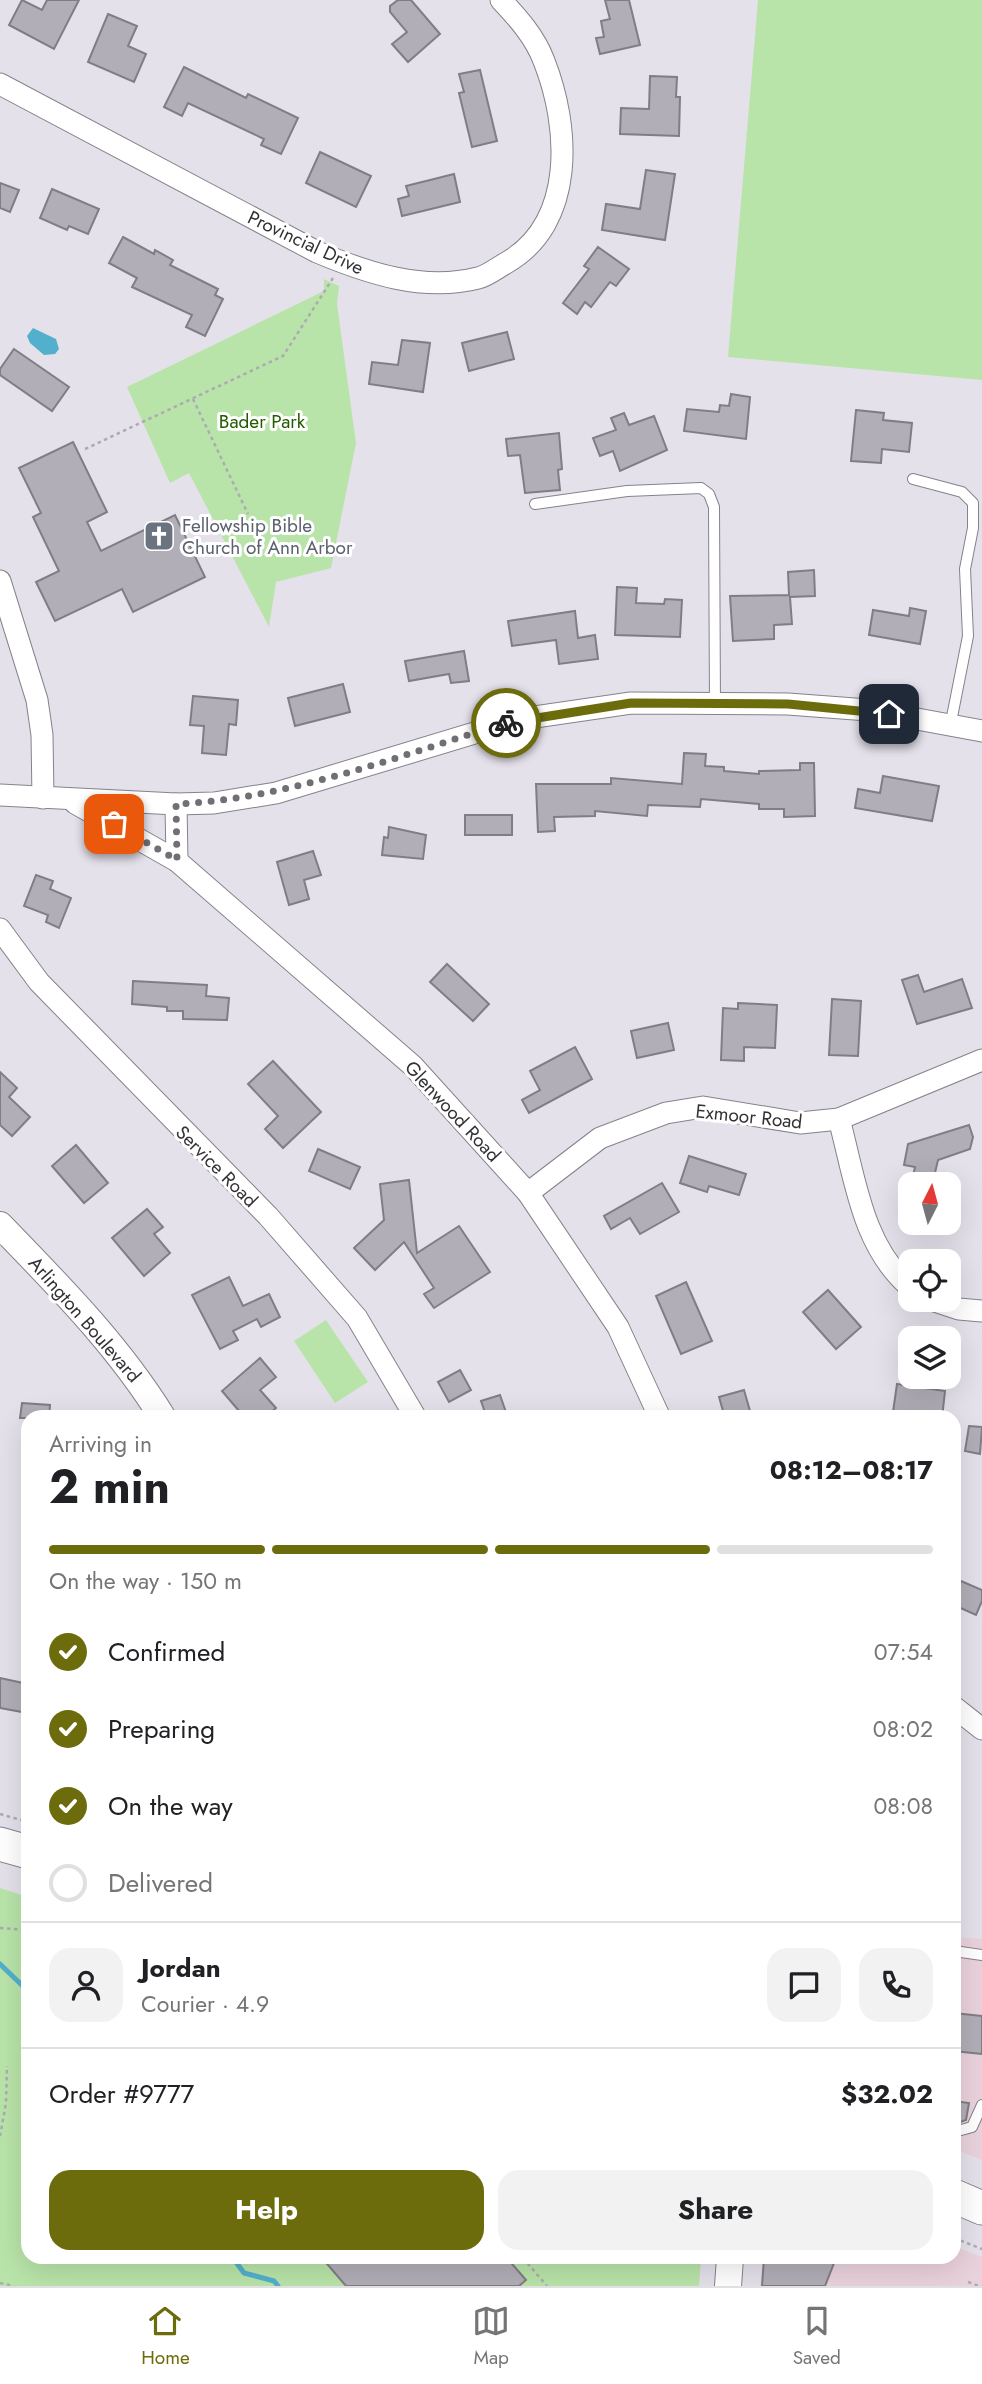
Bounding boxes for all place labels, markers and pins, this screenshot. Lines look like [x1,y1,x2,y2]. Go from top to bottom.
place label: Fellowship Bible Church of Ann Arbor [182,512,353,561]
church icon: Fellowship Bible Church of Ann Arbor [142,519,176,553]
pin [859,684,919,744]
pin [84,794,144,854]

